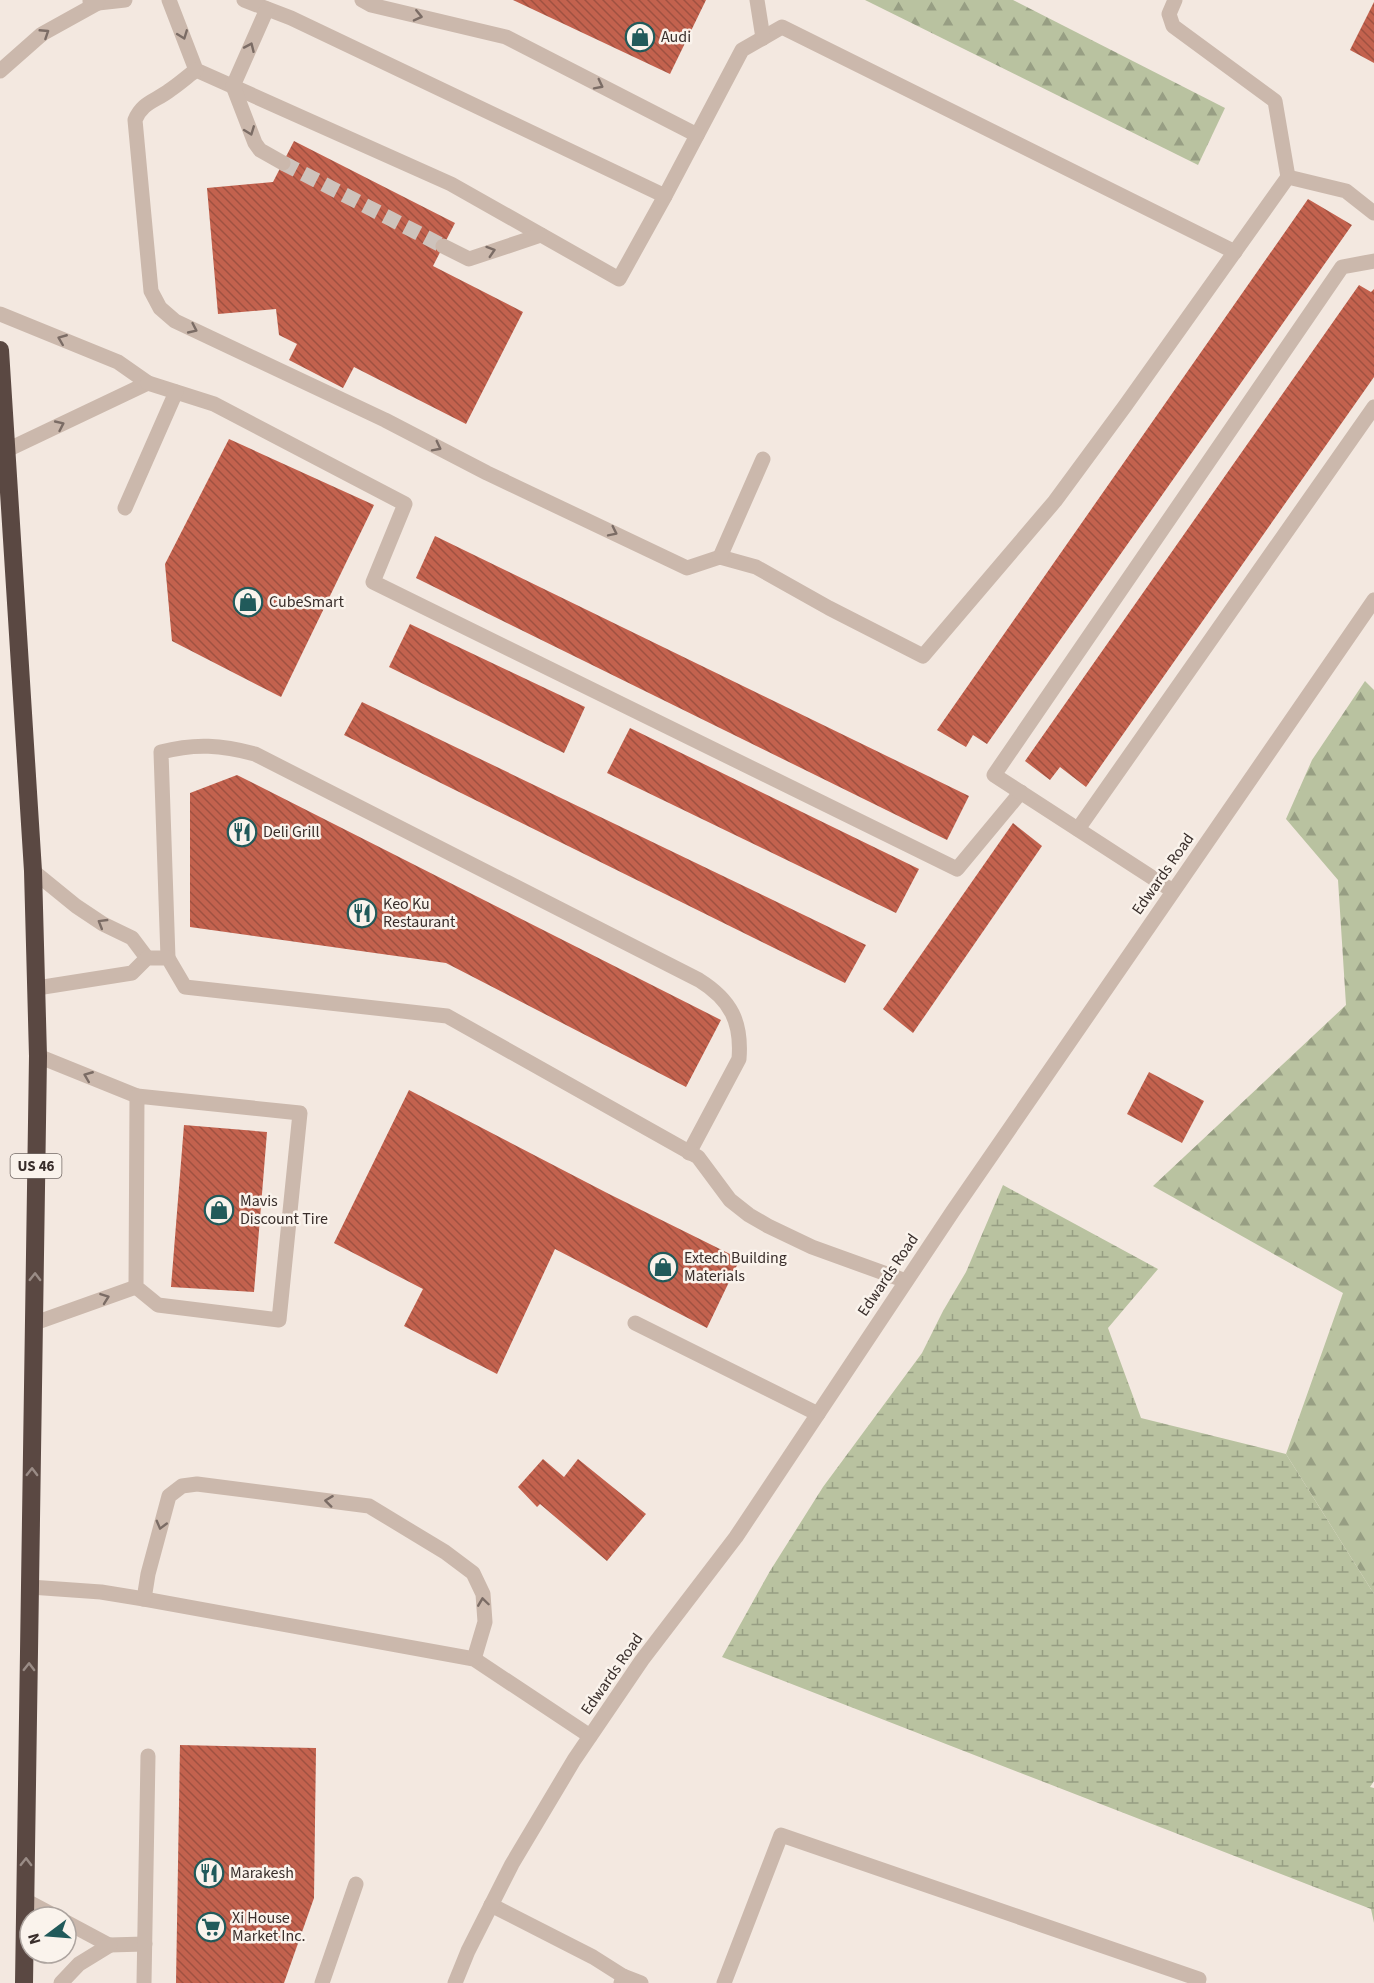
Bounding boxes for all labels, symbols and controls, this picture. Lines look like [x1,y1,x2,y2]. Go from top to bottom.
one-way arrow [412,8,422,21]
shop icon: Audi [624,21,656,53]
place label: Audi [661,26,691,48]
one-way arrow [38,29,49,40]
one-way arrow [175,29,188,40]
one-way arrow [242,43,254,54]
one-way arrow [592,77,603,89]
one-way arrow [243,125,256,135]
one-way arrow [485,246,496,259]
one-way arrow [186,322,197,334]
one-way arrow [57,334,68,346]
one-way arrow [53,420,64,432]
one-way arrow [431,440,441,451]
one-way arrow [606,525,617,536]
shop icon: CubeSmart [232,586,264,618]
place label: CubeSmart [269,591,345,613]
restaurant icon: Deli Grill [226,816,258,848]
place label: Deli Grill [263,821,320,843]
street label: Edwards Road [1127,829,1199,919]
place label: Keo Ku Restaurant [383,893,456,933]
restaurant icon: Keo Ku Restaurant [346,897,378,929]
one-way arrow [98,918,108,930]
one-way arrow [83,1071,94,1083]
road number: US 46 [10,1154,62,1178]
place label: Mavis Discount Tire [240,1190,328,1230]
shop icon: Mavis Discount Tire [203,1194,235,1226]
street label: Edwards Road [852,1229,924,1321]
place label: Extech Building Materials [684,1247,787,1287]
shop icon: Extech Building Materials [647,1251,679,1283]
one-way arrow [29,1272,41,1281]
one-way arrow [99,1292,110,1305]
one-way arrow [26,1467,38,1476]
one-way arrow [324,1496,333,1508]
one-way arrow [156,1519,168,1530]
one-way arrow [477,1597,489,1607]
street label: Edwards Road [576,1629,648,1719]
one-way arrow [23,1662,35,1671]
one-way arrow [20,1857,32,1866]
restaurant icon: Marakesh [193,1857,225,1889]
place label: Marakesh [230,1862,294,1884]
north arrow [18,1905,78,1965]
place label: Xi House Market Inc. [232,1907,306,1947]
supermarket icon: Xi House Market Inc. [195,1911,227,1943]
text: N [23,1931,47,1947]

